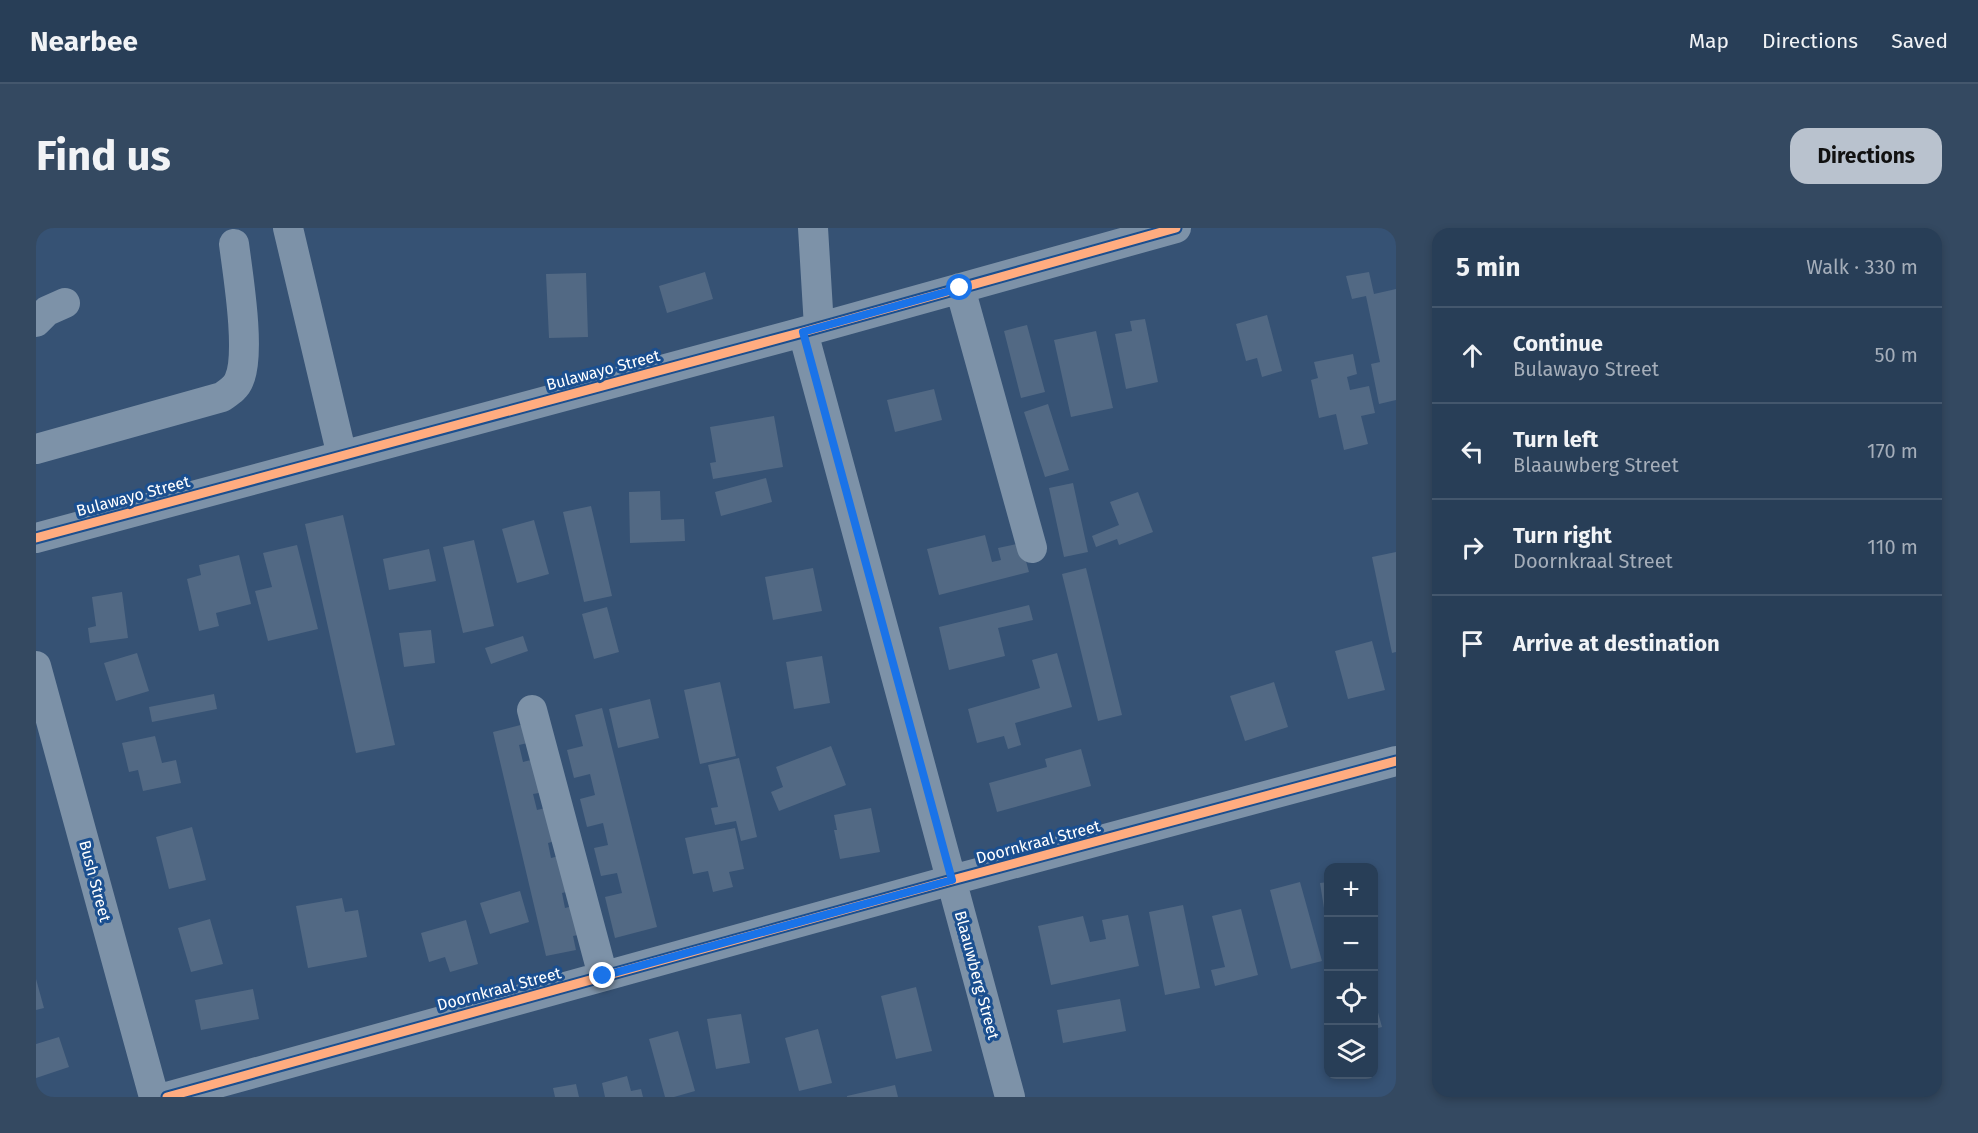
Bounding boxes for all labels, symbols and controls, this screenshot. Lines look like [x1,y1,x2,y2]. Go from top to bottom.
text: Nearbee [30,25,138,58]
text: Map [1689,28,1729,54]
text: Directions [1762,28,1858,54]
text: Saved [1891,28,1948,54]
button: Directions [1790,128,1942,184]
text: Find us [36,131,171,181]
text: 5 min [1456,252,1520,283]
text: Walk · 330 m [1806,255,1918,279]
route start [946,274,972,300]
text: Continue [1513,330,1603,357]
icon: ahead [1456,339,1489,372]
text: 50 m [1874,343,1918,367]
street label: Bulawayo Street [544,346,662,394]
text: Bulawayo Street [1513,357,1659,381]
text: Turn left [1513,426,1598,453]
icon: left [1456,435,1489,468]
text: 170 m [1867,439,1918,463]
text: Blaauwberg Street [1513,453,1679,477]
street label: Bulawayo Street [74,472,192,520]
text: Turn right [1513,522,1612,549]
icon: right [1456,531,1489,564]
text: 110 m [1867,535,1918,559]
text: Doornkraal Street [1513,549,1673,573]
icon: arrive [1456,627,1489,660]
text: Arrive at destination [1513,630,1720,657]
street label: Doornkraal Street [974,816,1102,868]
street label: Bush Street [75,838,115,924]
map controls [1324,863,1378,1079]
button: + [1324,863,1378,917]
street label: Blaauwberg Street [951,909,1003,1042]
button: − [1324,917,1378,971]
route end [589,962,615,988]
street label: Doornkraal Street [435,963,563,1015]
button: locate [1324,971,1378,1025]
button: layers [1324,1025,1378,1079]

